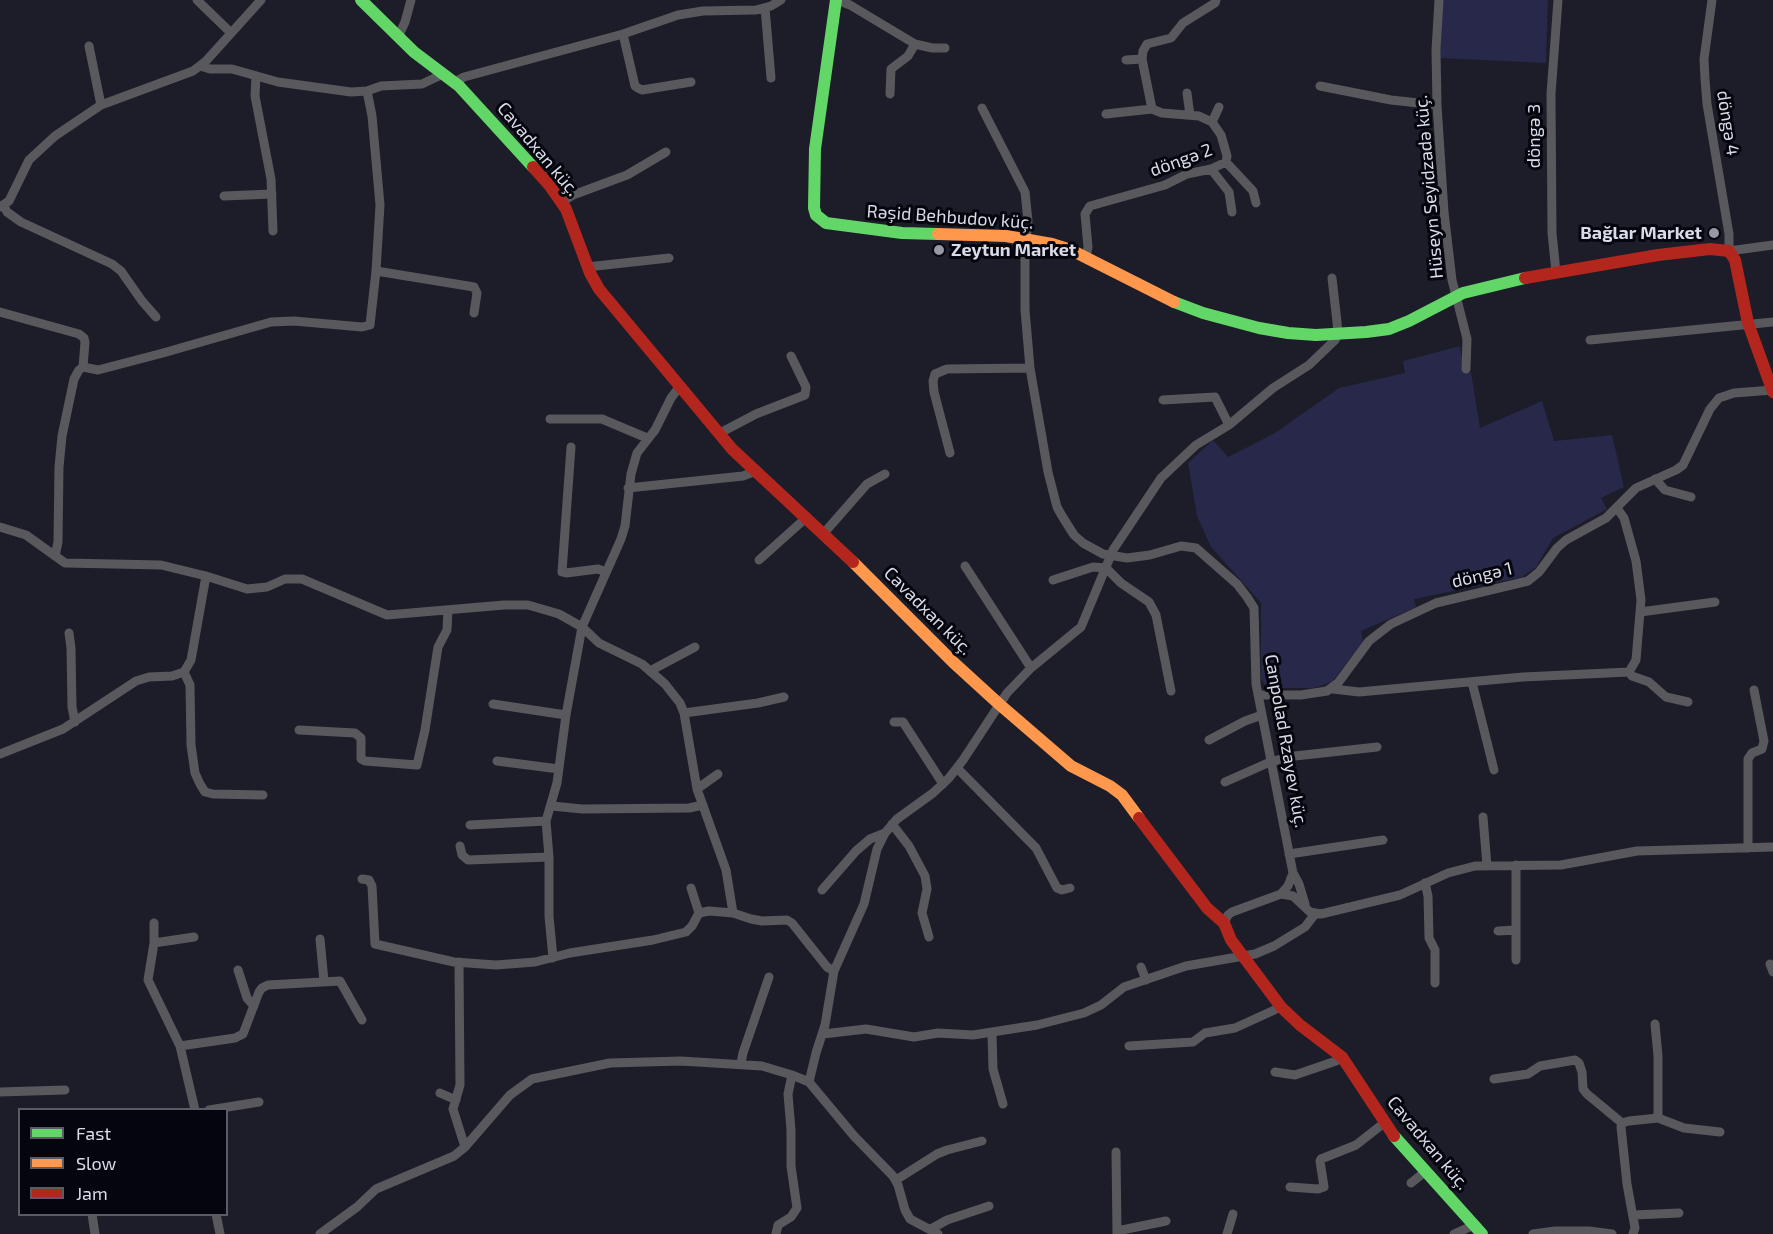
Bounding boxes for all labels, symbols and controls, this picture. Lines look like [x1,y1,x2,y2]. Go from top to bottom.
street label: döngə 4 [1712,89,1744,157]
street label: Hüseyn Seyidzadə küç. [1410,94,1448,280]
street label: Cavadxan küç. [492,98,584,200]
street label: döngə 3 [1523,104,1545,168]
street label: döngə 2 [1147,139,1215,181]
street label: Rəşid Behbudov küç. [866,200,1034,234]
place label: Bağlar Market [1580,222,1702,244]
marker: Bağlar Market [1707,226,1721,240]
place label: Zeytun Market [951,239,1076,261]
marker: Zeytun Market [932,243,946,257]
street label: döngə 1 [1449,558,1515,592]
street label: Cavadxan küç. [879,562,977,660]
street label: Canpolad Rzayev küç. [1260,652,1312,830]
street label: Cavadxan küç. [1382,1092,1474,1194]
legend [18,1108,228,1216]
text: Fast [76,1122,111,1144]
text: Slow [76,1152,116,1174]
text: Jam [76,1182,108,1204]

